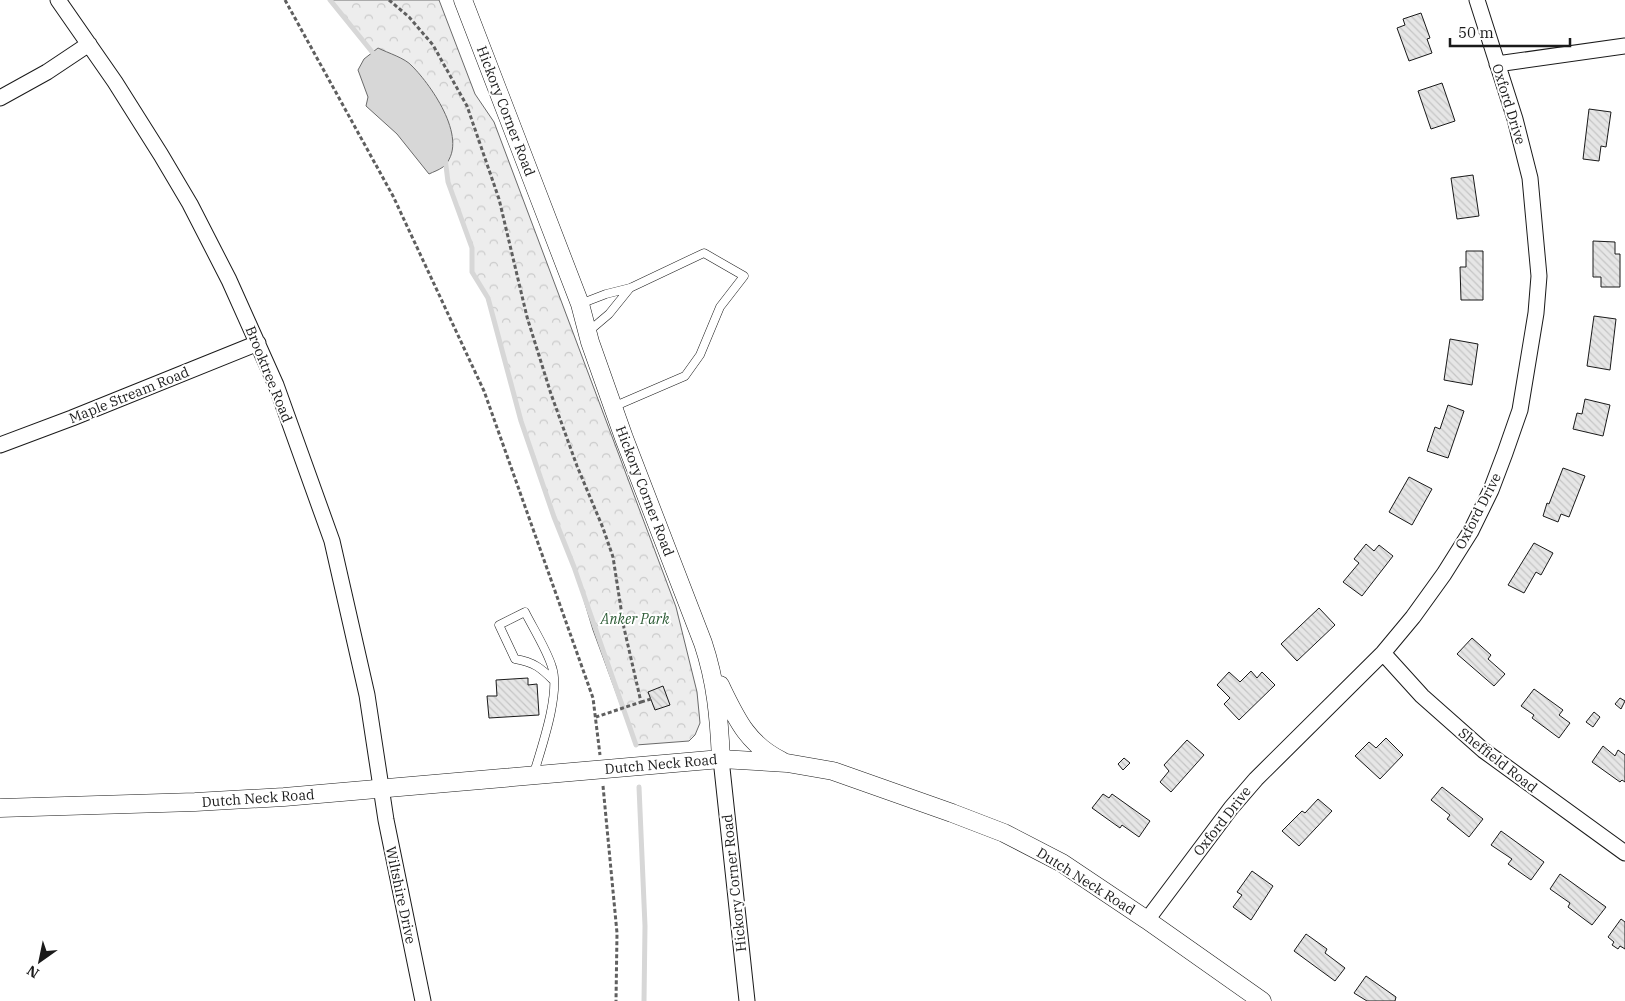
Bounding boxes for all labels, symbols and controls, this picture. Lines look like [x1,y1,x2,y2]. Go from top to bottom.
scale bar [1450,15,1570,47]
text: 50 m [1458,23,1494,42]
street label: Hickory Corner Road [473,43,539,179]
street label: Oxford Drive [1488,61,1530,147]
street label: Brooktree Road [241,323,297,425]
street label: Maple Stream Road [66,362,192,427]
street label: Hickory Corner Road [612,423,678,559]
street label: Oxford Drive [1451,470,1505,552]
park label: Anker Park [600,610,670,628]
street label: Sheffield Road [1455,724,1541,797]
street label: Dutch Neck Road [604,750,719,778]
street label: Oxford Drive [1189,782,1255,860]
street label: Dutch Neck Road [201,785,316,811]
street label: Hickory Corner Road [718,813,750,953]
street label: Dutch Neck Road [1033,843,1139,919]
street label: Wiltshire Drive [382,845,420,945]
north arrow [15,936,65,986]
text: N [23,961,42,982]

